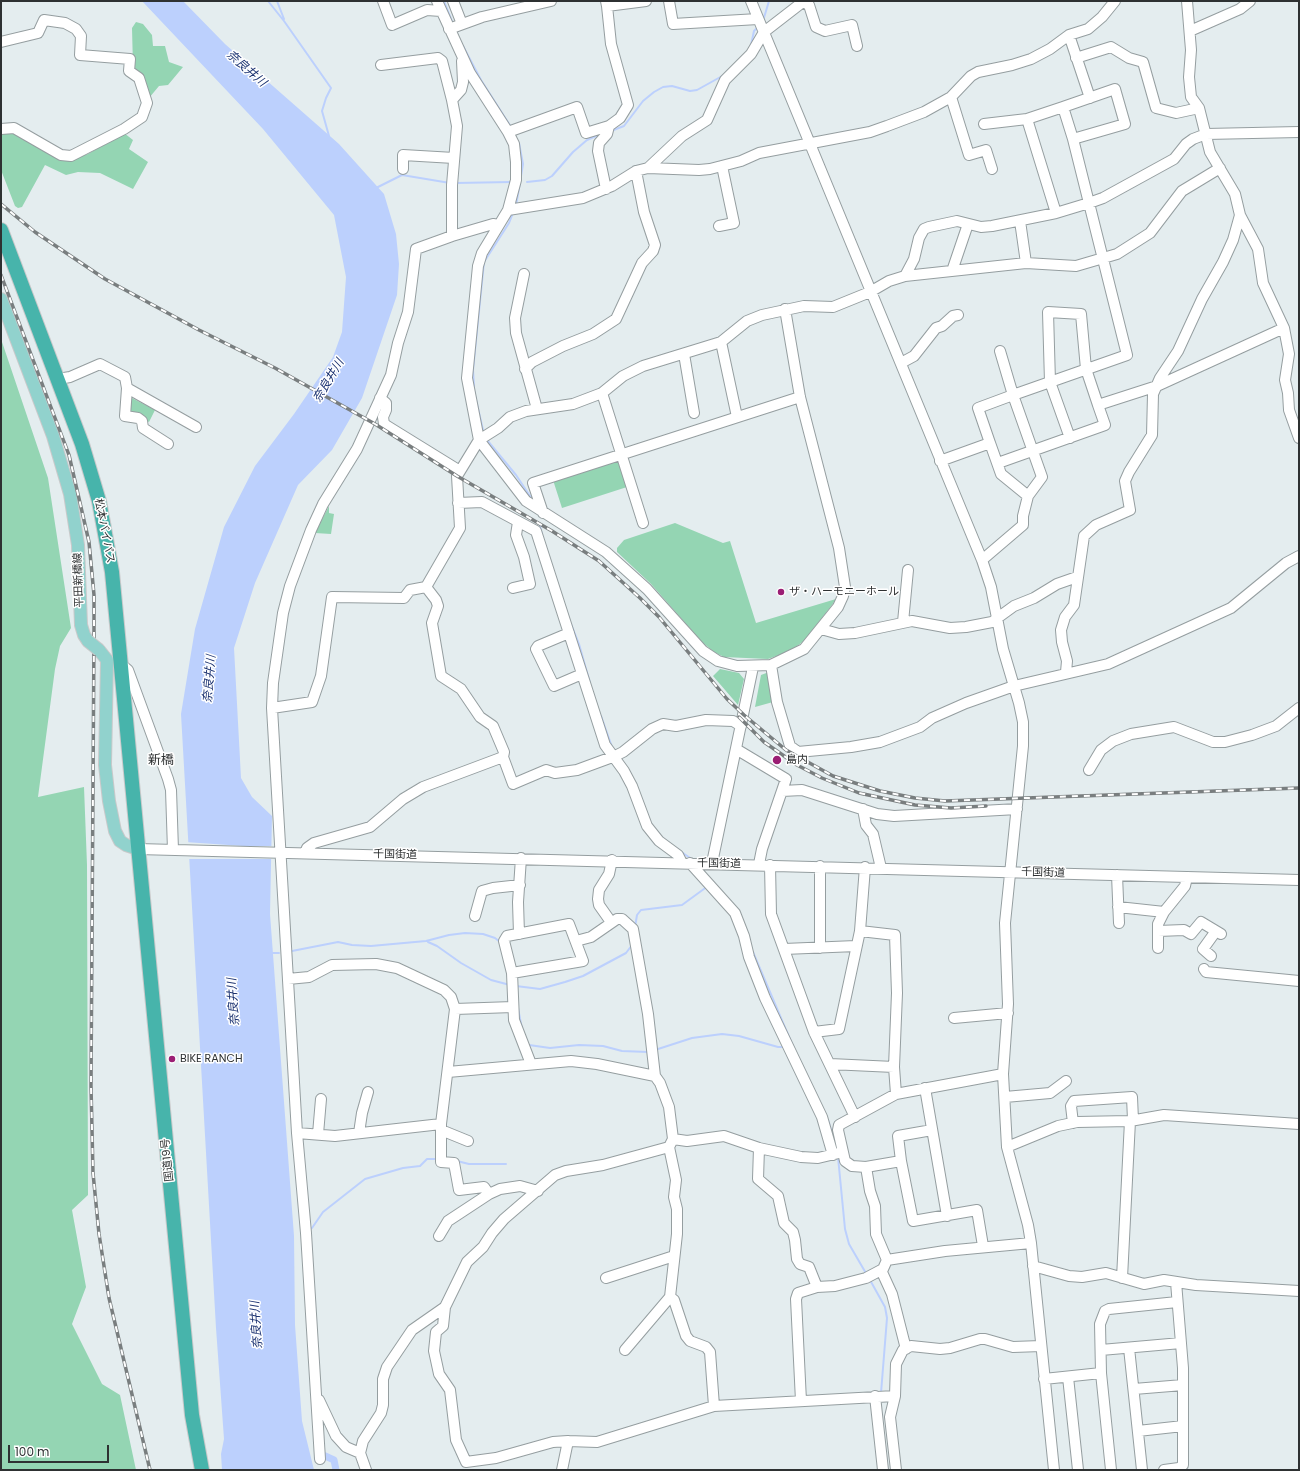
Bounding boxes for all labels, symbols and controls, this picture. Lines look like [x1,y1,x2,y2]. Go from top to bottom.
water label: 奈良井川 [223,48,269,90]
water label: 奈良井川 [310,357,348,405]
street label: 松本バイパス [91,497,117,565]
street label: 平田新橋線 [71,552,87,608]
place label: ザ・ハーモニーホール [789,585,899,599]
marker: ザ・ハーモニーホール [776,587,786,597]
water label: 奈良井川 [201,654,219,704]
district label: 新橋 [148,753,174,769]
place label: 島内 [786,753,808,767]
marker: 島内 [771,754,783,766]
street label: 千国街道 [373,848,417,862]
street label: 千国街道 [697,857,741,871]
street label: 千国街道 [1021,866,1065,880]
water label: 奈良井川 [225,978,243,1026]
place label: BIKE RANCH [180,1052,243,1066]
marker: BIKE RANCH [167,1054,177,1064]
street label: 国道19号 [159,1138,177,1182]
water label: 奈良井川 [248,1301,266,1349]
scale bar [10,1437,111,1463]
text: 100 m [15,1443,49,1460]

